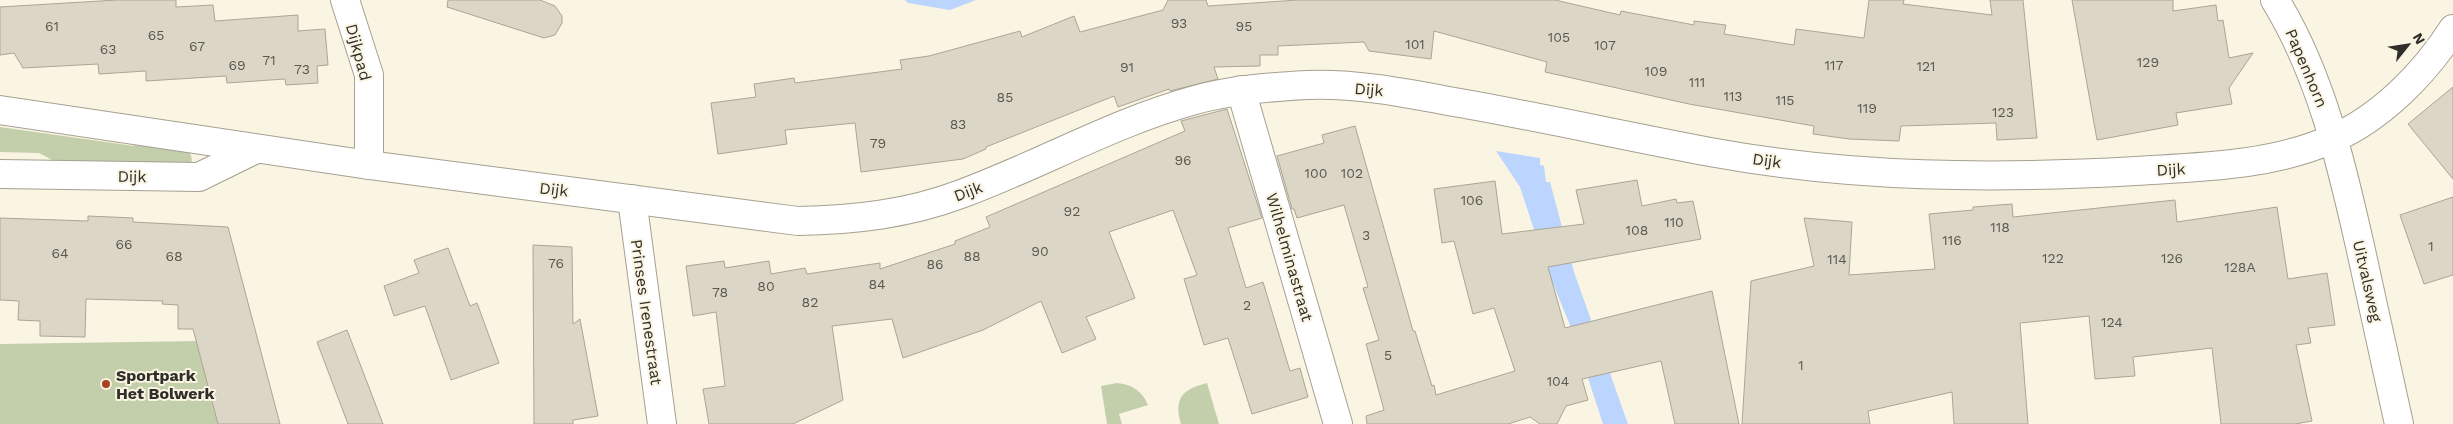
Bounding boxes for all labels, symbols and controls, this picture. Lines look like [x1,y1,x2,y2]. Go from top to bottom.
house number: 93 [1171,15,1187,31]
house number: 61 [45,18,59,34]
house number: 95 [1236,18,1252,34]
north arrow [2383,20,2433,70]
street label: Dijkpad [342,22,375,83]
street label: Papenhorn [2281,26,2332,111]
house number: 65 [148,27,164,43]
house number: 105 [1548,29,1570,45]
text: N [2410,30,2429,47]
house number: 101 [1405,36,1425,52]
house number: 107 [1594,37,1616,53]
house number: 67 [189,38,205,54]
house number: 63 [100,41,116,57]
house number: 71 [262,52,276,68]
house number: 129 [2137,54,2159,70]
house number: 69 [228,57,246,73]
house number: 117 [1825,57,1844,73]
house number: 121 [1916,58,1936,74]
house number: 91 [1120,59,1134,75]
house number: 73 [294,61,310,77]
house number: 109 [1645,63,1667,79]
house number: 111 [1689,74,1705,90]
street label: Dijk [1354,79,1384,100]
house number: 113 [1723,88,1743,104]
house number: 85 [997,89,1013,105]
house number: 115 [1775,92,1795,108]
house number: 119 [1857,100,1877,116]
house number: 123 [1992,104,2014,120]
house number: 83 [950,116,966,132]
house number: 79 [870,135,886,151]
street label: Dijk [1751,149,1783,172]
house number: 96 [1174,152,1192,168]
street label: Dijk [2156,159,2186,180]
house number: 100 [1305,165,1327,181]
house number: 102 [1341,165,1363,181]
street label: Dijk [117,167,147,186]
street label: Dijk [951,177,985,206]
street label: Dijk [538,178,570,201]
street label: Wilhelminastraat [1262,191,1317,324]
house number: 106 [1461,192,1483,208]
house number: 92 [1064,203,1080,219]
house number: 110 [1664,214,1684,230]
house number: 118 [1990,219,2010,235]
house number: 108 [1626,222,1648,238]
house number: 3 [1362,227,1370,243]
house number: 116 [1942,232,1962,248]
house number: 66 [115,236,133,252]
street label: Prinses Irenestraat [627,238,666,387]
street label: Uitvalsweg [2349,238,2386,324]
house number: 1 [2428,238,2434,254]
house number: 90 [1031,243,1049,259]
house number: 64 [51,245,69,261]
house number: 68 [165,248,183,264]
house number: 88 [963,248,981,264]
house number: 122 [2042,250,2064,266]
house number: 126 [2161,250,2183,266]
house number: 114 [1827,251,1847,267]
house number: 76 [548,255,564,271]
house number: 86 [926,256,944,272]
house number: 128A [2224,259,2256,275]
house number: 84 [868,276,886,292]
house number: 80 [757,278,775,294]
house number: 78 [712,284,728,300]
house number: 82 [802,294,818,310]
house number: 2 [1243,297,1251,313]
house number: 124 [2101,314,2123,330]
house number: 5 [1384,347,1392,363]
house number: 1 [1798,357,1804,373]
place label: Sportpark Het Bolwerk [116,366,214,403]
house number: 104 [1547,373,1569,389]
marker: Sportpark Het Bolwerk [100,378,112,390]

